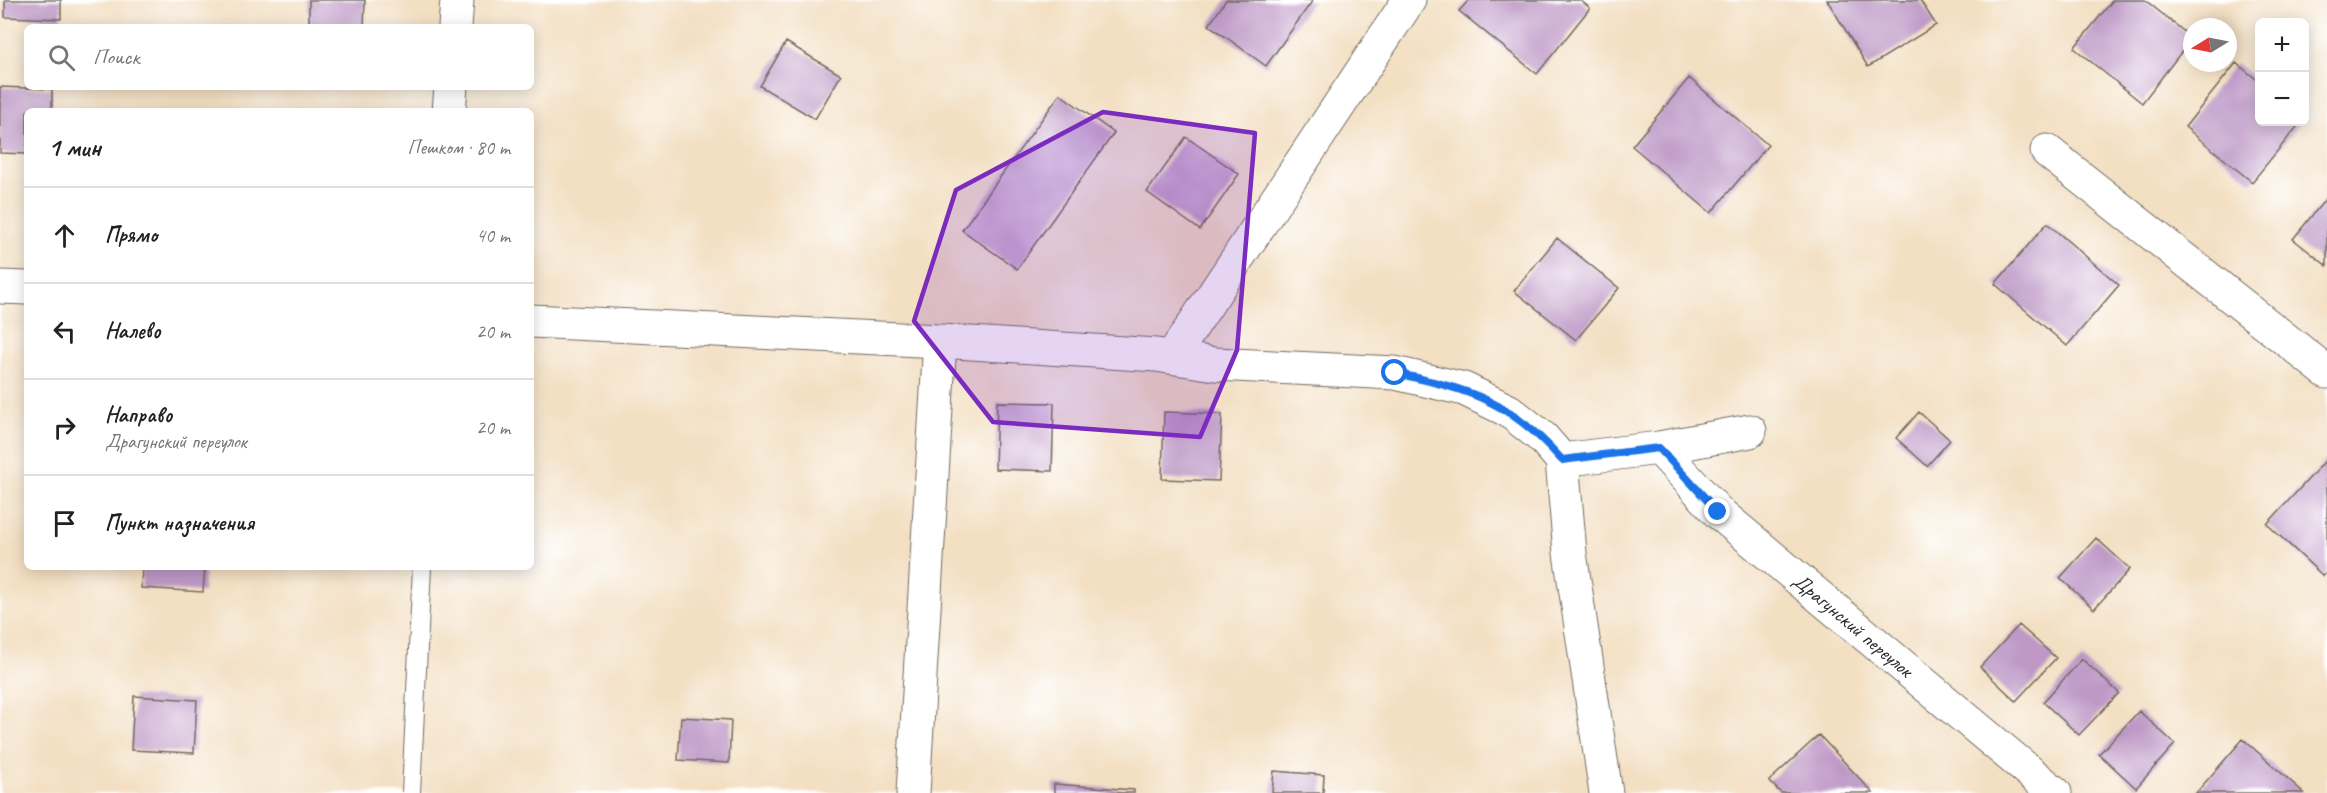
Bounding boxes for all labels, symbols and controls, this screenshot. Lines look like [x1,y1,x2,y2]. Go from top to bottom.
north arrow [2183,18,2237,72]
map controls [2255,18,2309,126]
button: + [2255,18,2309,72]
search box [24,24,534,90]
icon: search [45,41,78,74]
text: Поиск [93,43,139,71]
button: − [2255,72,2309,126]
text: 1 мин [48,131,101,164]
text: Пешком · 80 m [407,135,510,160]
icon: ahead [48,219,81,252]
text: Прямо [105,221,157,249]
text: 40 m [476,223,510,248]
icon: left [48,315,81,348]
text: Налево [105,317,161,345]
text: 20 m [476,319,510,344]
route start [1381,359,1407,385]
text: Направо [105,401,172,429]
icon: right [48,411,81,444]
text: 20 m [476,415,510,440]
text: Драгунский переулок [105,429,247,454]
route end [1704,498,1730,524]
icon: arrive [48,507,81,540]
text: Пункт назначения [105,509,254,537]
street label: Драгунский переулок [1788,567,1920,684]

